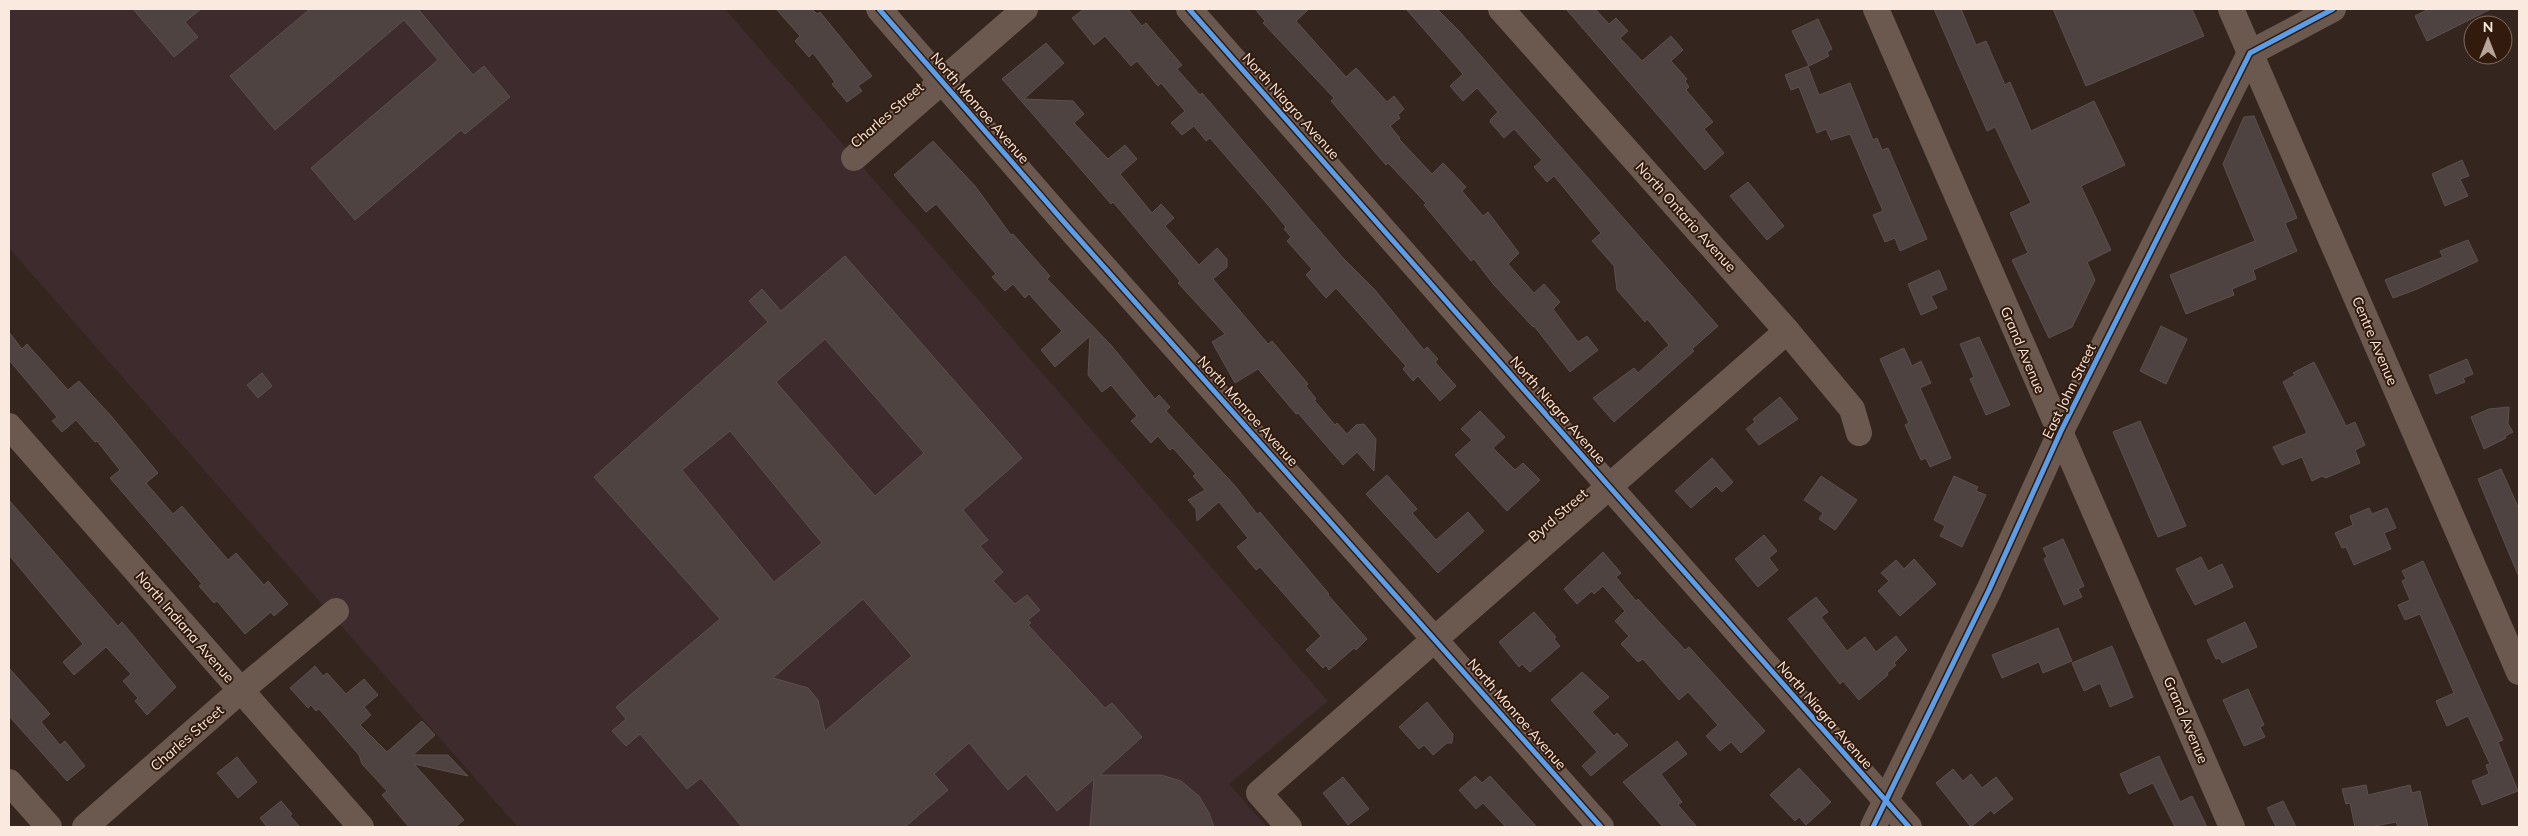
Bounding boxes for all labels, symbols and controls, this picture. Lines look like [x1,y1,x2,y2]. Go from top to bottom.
north arrow [2463,15,2513,65]
text: N [2483,18,2493,36]
street label: North Monroe Avenue [927,49,1033,167]
street label: North Niagra Avenue [1238,49,1344,163]
street label: Charles Street [847,78,928,152]
street label: North Ontario Avenue [1632,158,1740,276]
street label: Centre Avenue [2348,294,2402,388]
street label: Grand Avenue [1997,304,2049,396]
street label: East John Street [2038,341,2100,441]
street label: North Monroe Avenue [1194,352,1302,470]
street label: North Niagra Avenue [1506,352,1610,468]
street label: Byrd Street [1525,484,1591,546]
street label: North Indiana Avenue [132,568,238,686]
street label: North Monroe Avenue [1464,655,1570,773]
street label: North Niagra Avenue [1773,657,1877,773]
street label: Grand Avenue [2160,674,2212,766]
street label: Charles Street [147,701,228,775]

